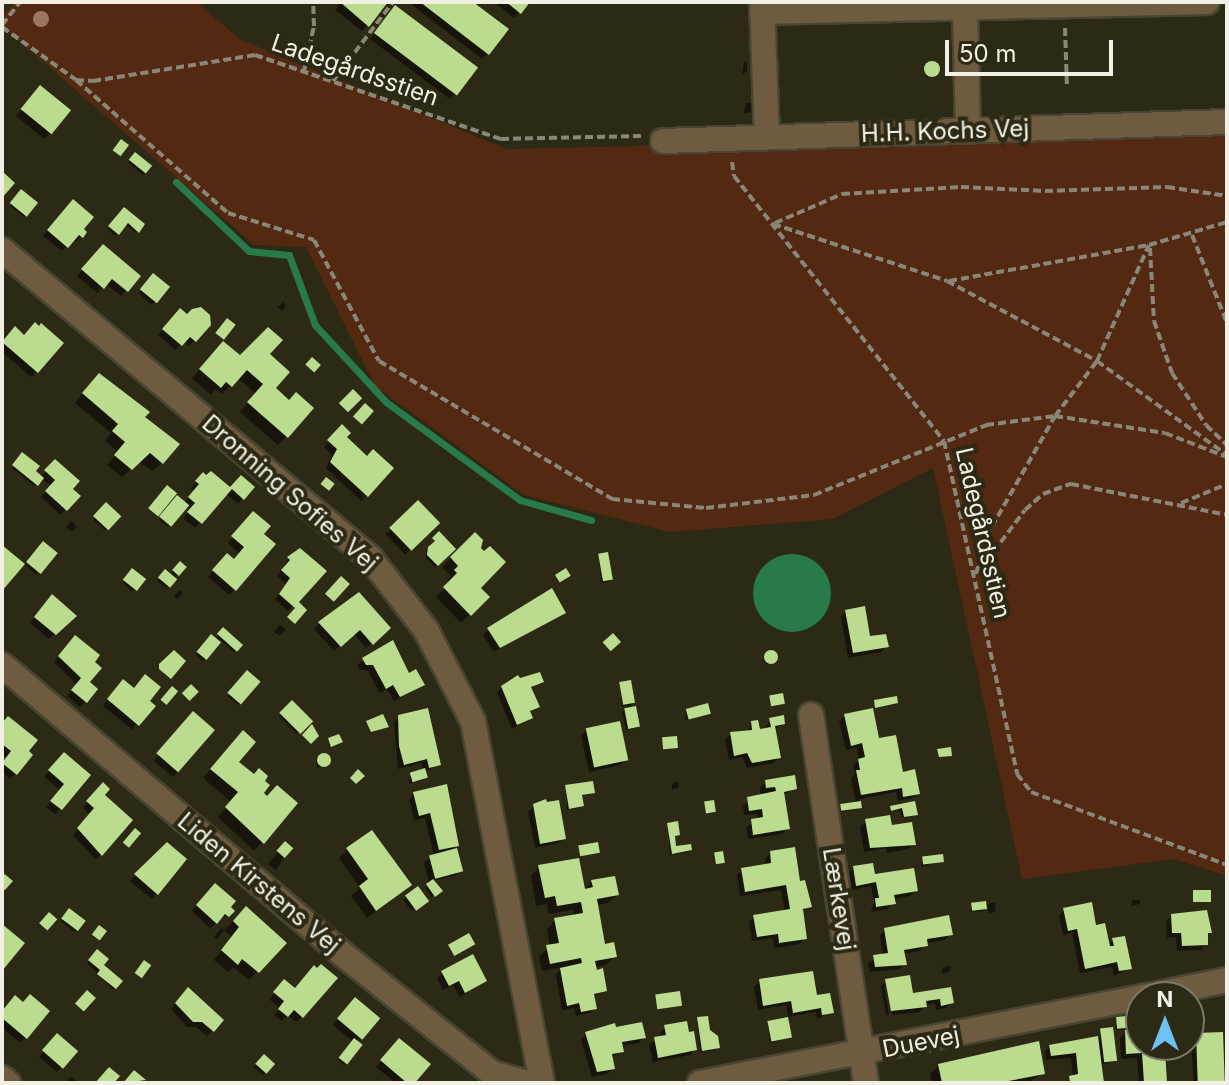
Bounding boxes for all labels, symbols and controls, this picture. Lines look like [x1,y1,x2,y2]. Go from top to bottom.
scale bar [949,24,1117,74]
street label: Ladegårdsstien [268,28,442,112]
text: 50 m [959,39,1017,68]
street label: H.H. Kochs Vej [860,114,1030,148]
street label: Dronning Sofies Vej [196,409,384,577]
street label: Ladegårdsstien [949,445,1017,621]
street label: Liden Kirstens Vej [172,807,346,959]
street label: Lærkevej [817,845,861,953]
north arrow [1125,981,1205,1061]
text: N [1157,986,1173,1012]
street label: Duevej [880,1020,962,1064]

